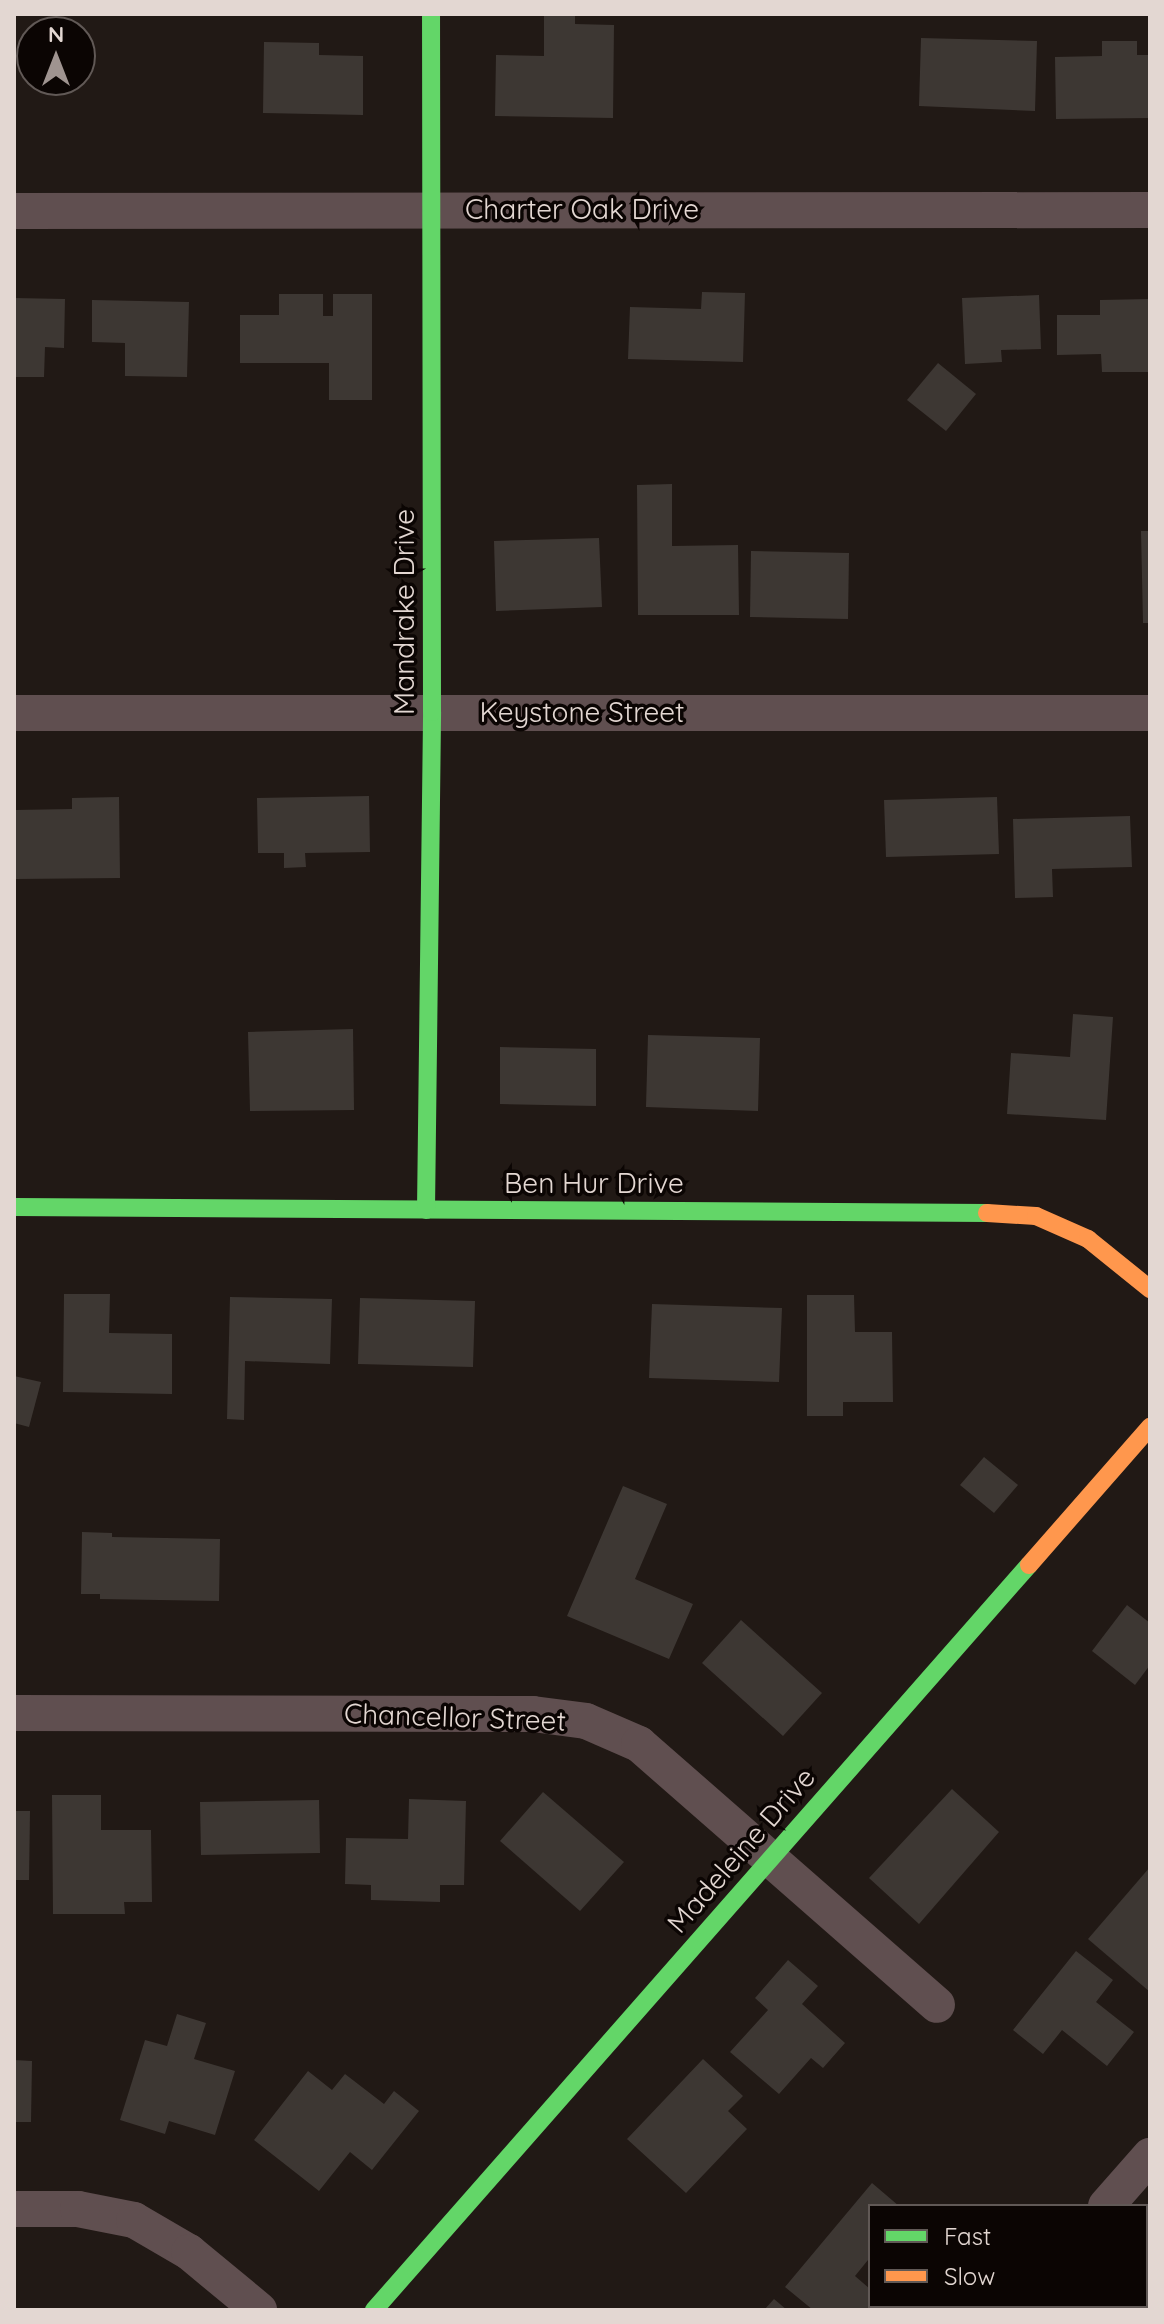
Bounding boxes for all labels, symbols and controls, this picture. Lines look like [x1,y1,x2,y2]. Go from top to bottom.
north arrow [16,16,96,96]
text: N [48,20,64,48]
street label: Charter Oak Drive [465,192,699,226]
street label: Mandrake Drive [387,509,421,715]
street label: Keystone Street [479,695,685,729]
street label: Ben Hur Drive [504,1166,684,1200]
street label: Chancellor Street [343,1696,567,1738]
street label: Madeleine Drive [660,1761,822,1939]
legend [868,2204,1148,2308]
text: Fast [944,2221,991,2251]
text: Slow [944,2261,995,2291]

